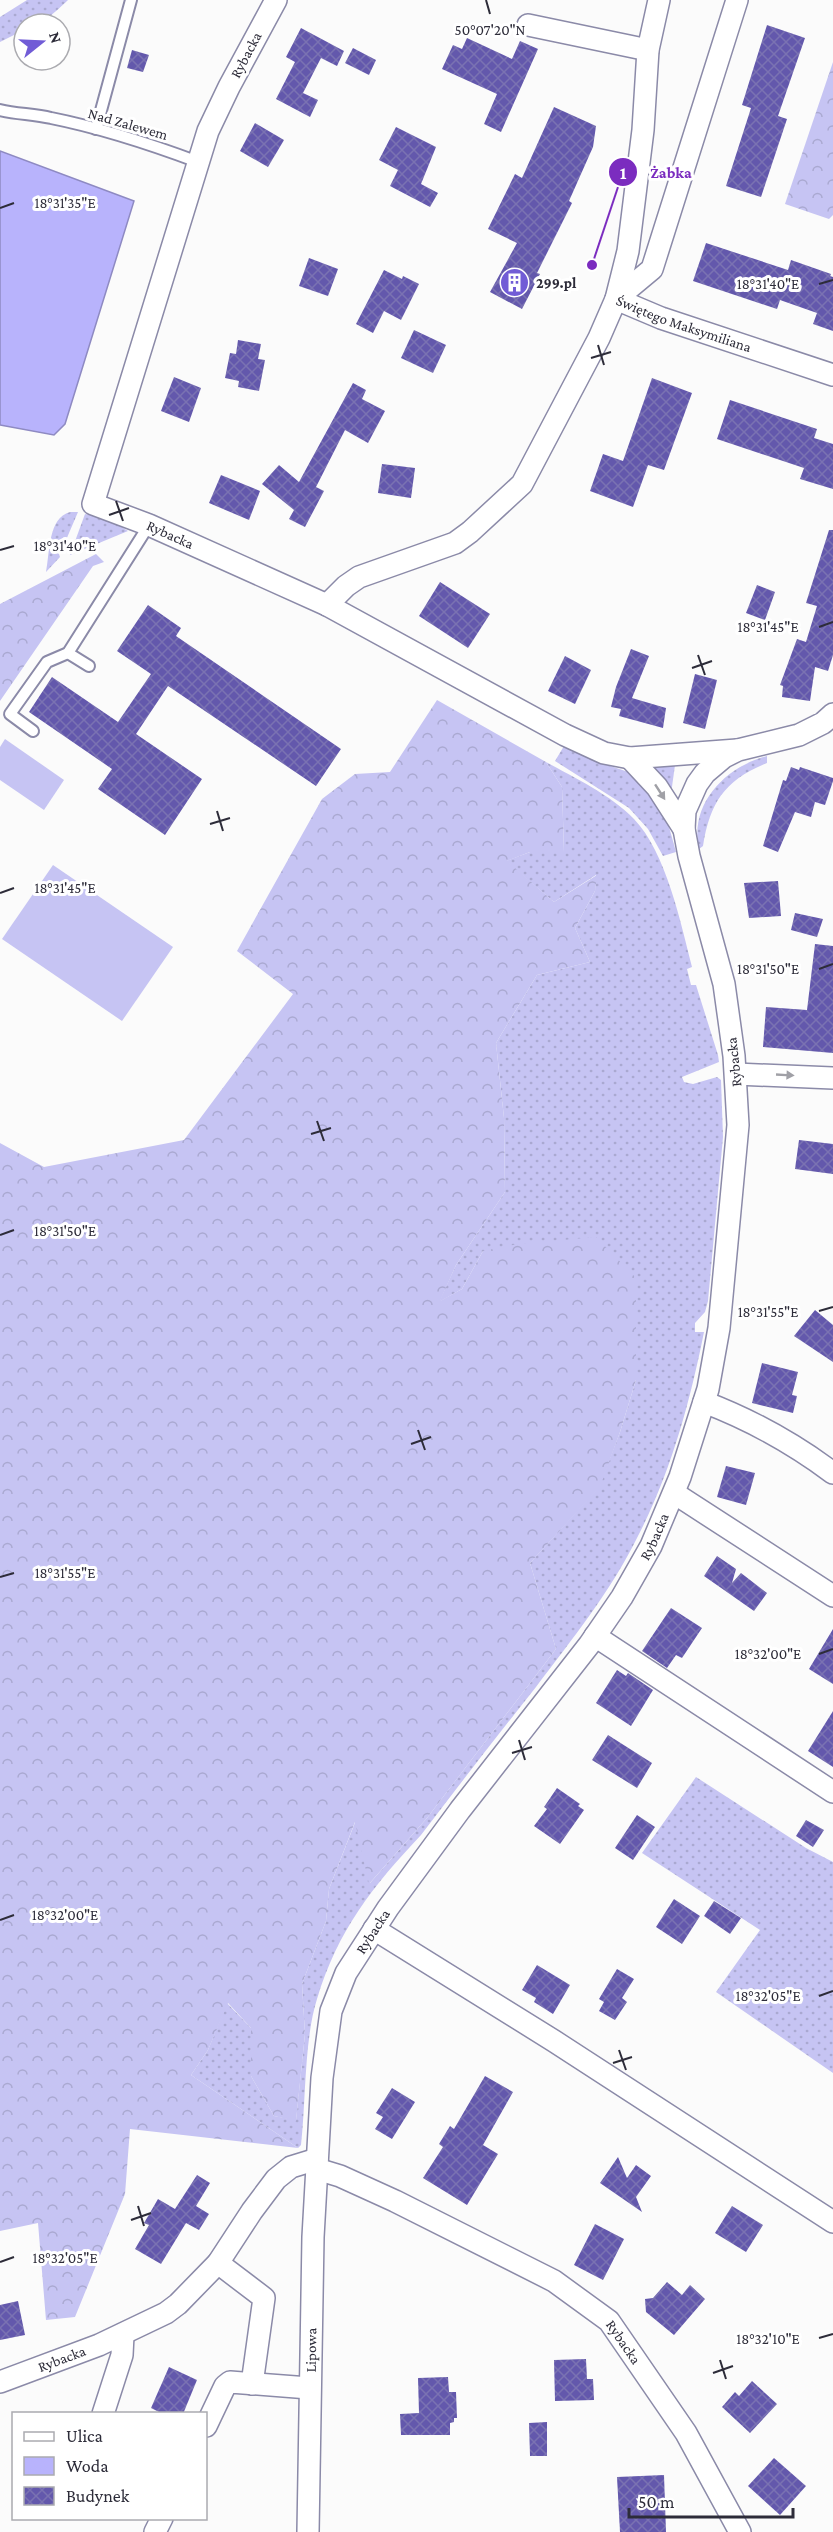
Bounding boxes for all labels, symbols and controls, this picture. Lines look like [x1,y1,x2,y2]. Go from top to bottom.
north arrow [12,12,72,72]
text: 50°07'20"N [455,22,526,38]
street label: Rybacka [227,29,266,81]
text: N [46,30,66,45]
street label: Nad Zalewem [86,105,170,143]
callout: Żabka [608,155,704,189]
text: 1 [620,163,627,183]
text: Żabka [650,164,692,181]
text: 18°31'35"E [34,195,96,211]
building icon: 299.pl [499,267,531,299]
place label: 299.pl [536,275,577,291]
text: 18°31'40"E [737,276,799,292]
street label: Świętego Maksymiliana [614,292,753,355]
street label: Rybacka [144,517,196,552]
text: 18°31'40"E [34,538,96,554]
text: 18°31'45"E [737,619,799,635]
one-way arrow [654,783,666,799]
text: 18°31'45"E [34,880,96,896]
text: 18°31'50"E [737,961,799,977]
street label: Rybacka [723,1036,746,1088]
one-way arrow [775,1070,794,1079]
text: 18°31'50"E [34,1223,96,1239]
text: 18°31'55"E [738,1304,798,1320]
street label: Rybacka [637,1511,672,1563]
text: 18°31'55"E [35,1565,95,1581]
text: 18°32'00"E [735,1646,801,1662]
street label: Rybacka [353,1906,393,1957]
text: 18°32'00"E [32,1907,98,1923]
text: 18°32'05"E [735,1988,801,2004]
text: 18°32'05"E [32,2250,98,2266]
street label: Rybacka [603,2317,644,2367]
street label: Lipowa [303,2328,320,2372]
text: 18°32'10"E [736,2331,800,2347]
street label: Rybacka [36,2343,88,2375]
legend [12,2412,207,2520]
text: Ulica [66,2426,103,2446]
text: Woda [66,2456,109,2476]
scale bar [629,2481,792,2519]
text: Budynek [66,2486,130,2506]
text: 50 m [638,2492,675,2512]

